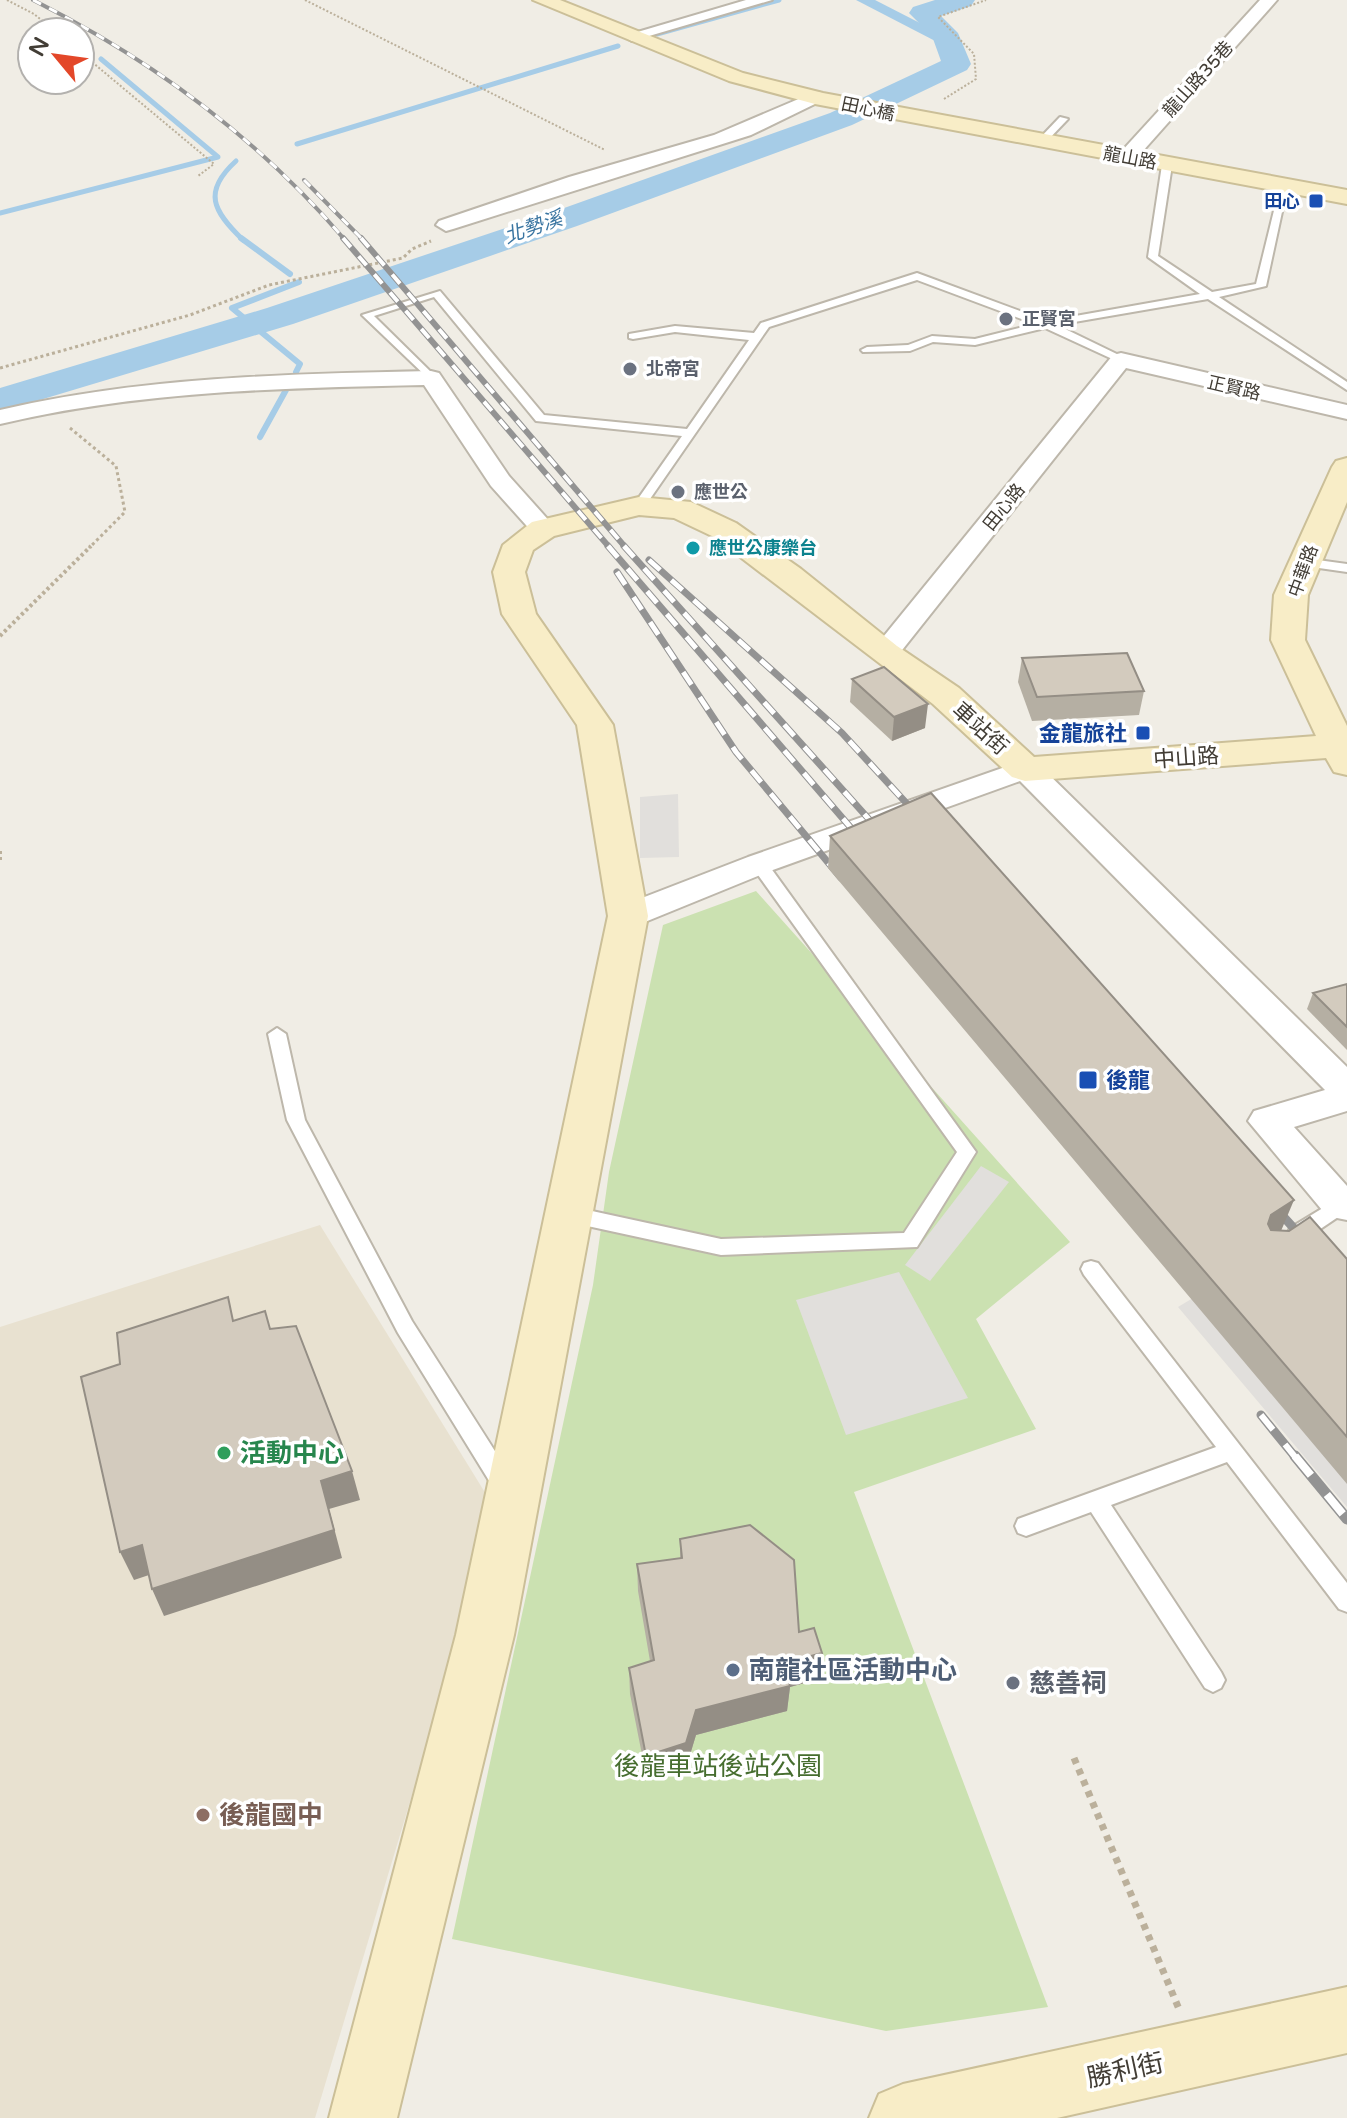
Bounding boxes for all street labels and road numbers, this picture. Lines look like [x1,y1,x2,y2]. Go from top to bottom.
street label: 龍山路35巷 [1158,36,1238,122]
street label: 田心橋 [839,93,897,125]
street label: 龍山路 [1101,142,1159,174]
street label: 正賢路 [1205,371,1263,405]
street label: 田心路 [978,479,1030,535]
street label: 中華路 [1283,542,1323,600]
street label: 車站街 [947,697,1014,760]
street label: 中山路 [1152,743,1220,773]
street label: 勝利街 [1084,2047,1166,2094]

